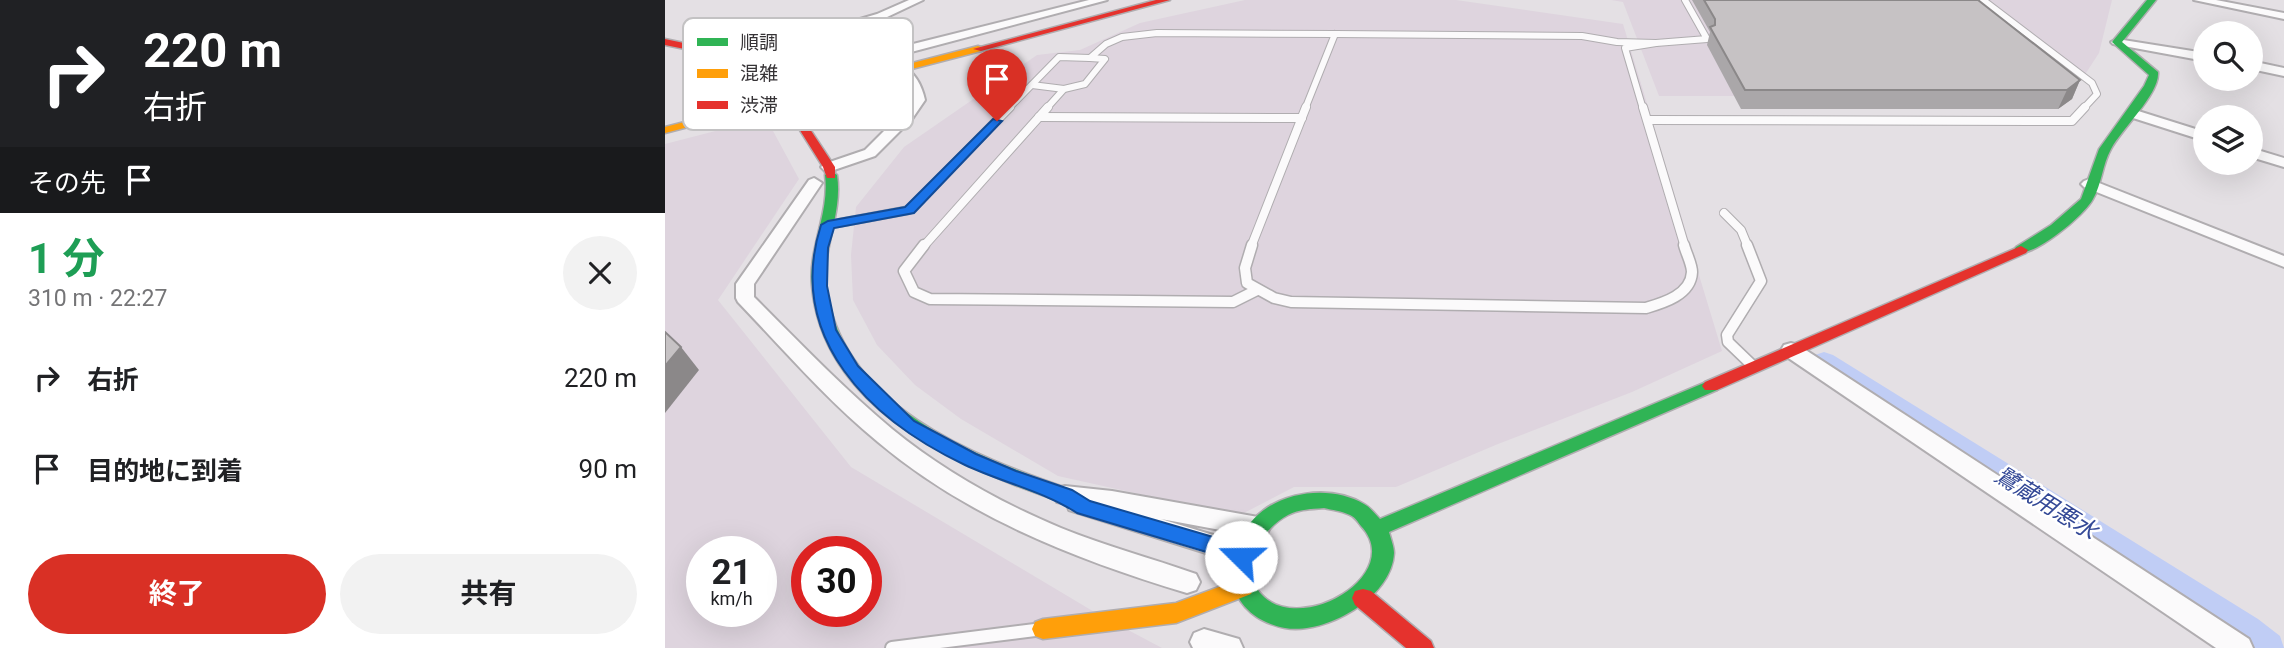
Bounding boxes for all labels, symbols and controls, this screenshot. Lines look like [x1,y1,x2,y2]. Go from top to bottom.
legend [683,18,913,130]
map controls [2193,21,2263,175]
button: search [2193,21,2263,91]
text: 220 m [143,22,282,79]
icon: right [28,28,119,119]
text: 順調 [740,31,778,54]
pin [967,49,1027,121]
icon: arrive [978,60,1016,98]
text: 混雑 [740,62,778,85]
text: 右折 [143,88,207,126]
text: 渋滞 [740,94,778,117]
button: layers [2193,105,2263,175]
icon: arrive [120,161,158,199]
text: その先 [28,168,106,198]
text: 1 分 [28,234,105,283]
button: close [563,236,637,310]
text: 310 m · 22:27 [28,285,167,312]
icon: right [28,359,66,397]
text: 220 m [564,363,637,393]
text: 右折 [87,365,139,395]
icon: arrive [28,450,66,488]
text: 90 m [579,454,637,484]
text: 目的地に到着 [87,456,243,486]
water label: 鷺蔵用悪水 [1990,462,2104,547]
position arrow [1204,520,1278,594]
speed limit sign: 30 [791,536,882,627]
text: 21 [711,552,752,593]
button: 終了 [28,554,326,634]
button: 共有 [340,554,637,634]
text: km/h [710,588,753,609]

